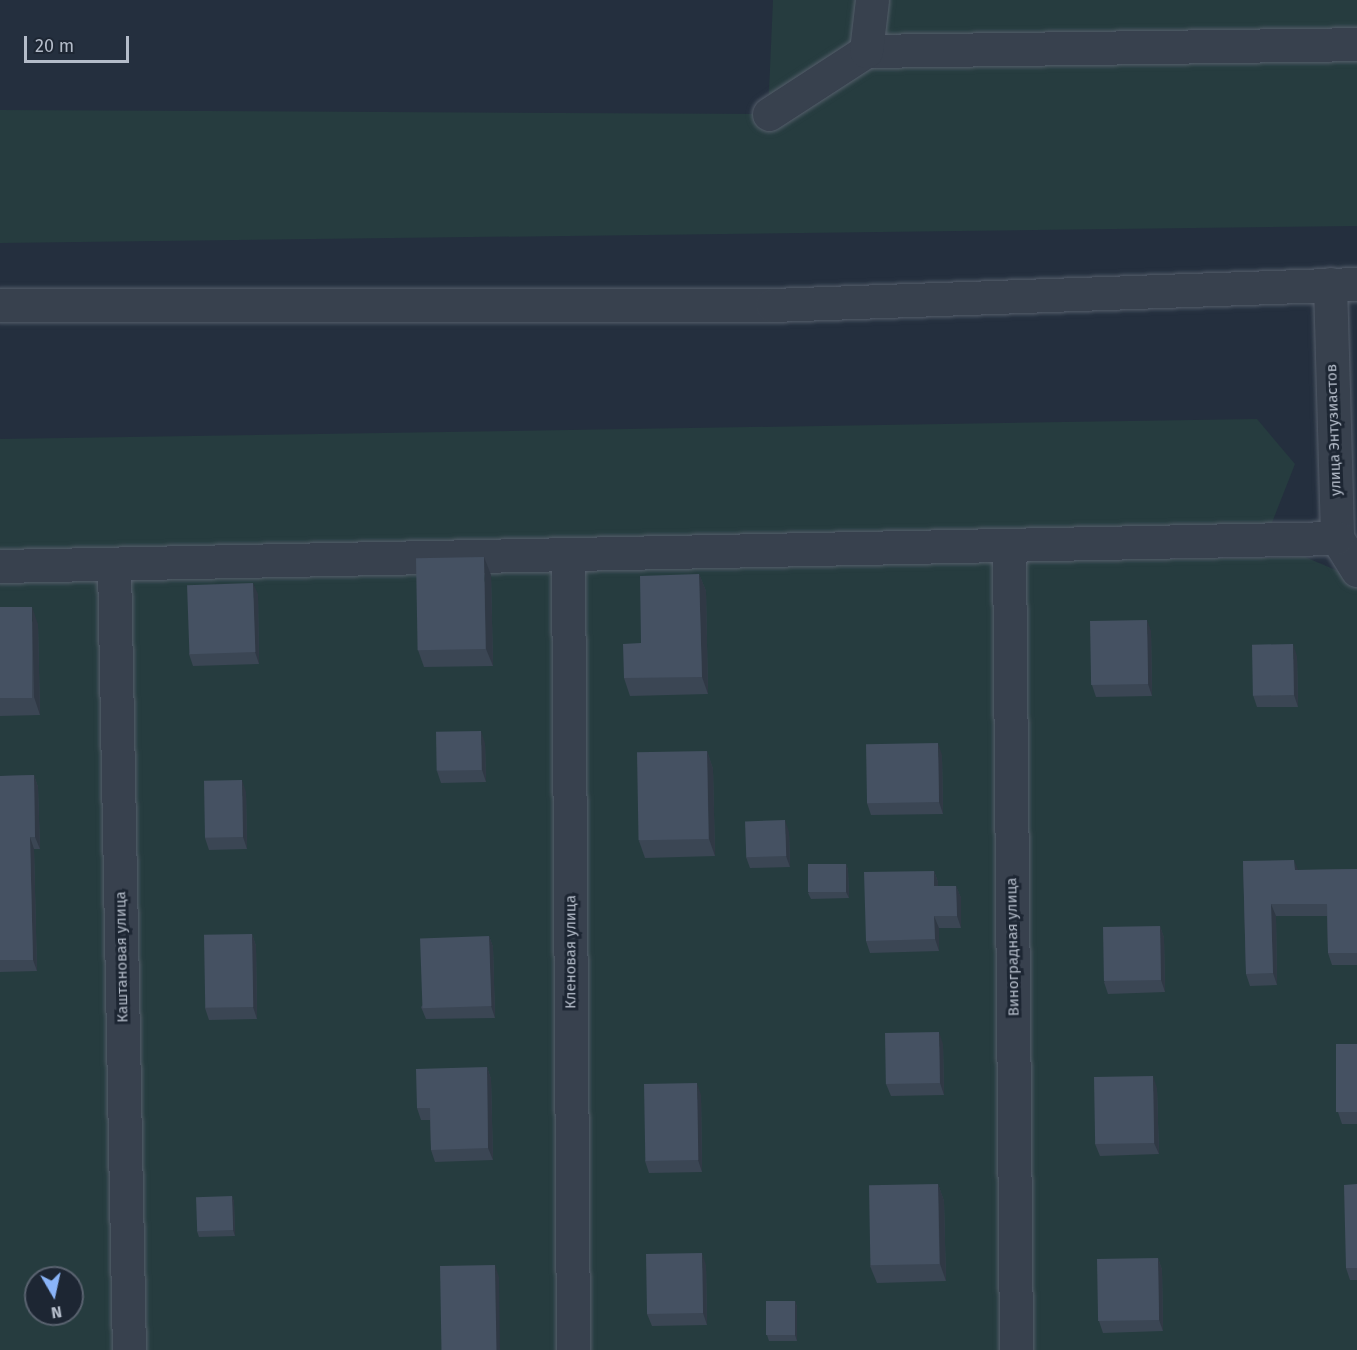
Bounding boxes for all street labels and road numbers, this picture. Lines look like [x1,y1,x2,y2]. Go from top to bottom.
street label: улица Энтузиастов [1323,364,1345,496]
street label: Виноградная улица [1003,878,1023,1016]
street label: Каштановая улица [112,891,132,1023]
street label: Кленовая улица [562,895,580,1009]

